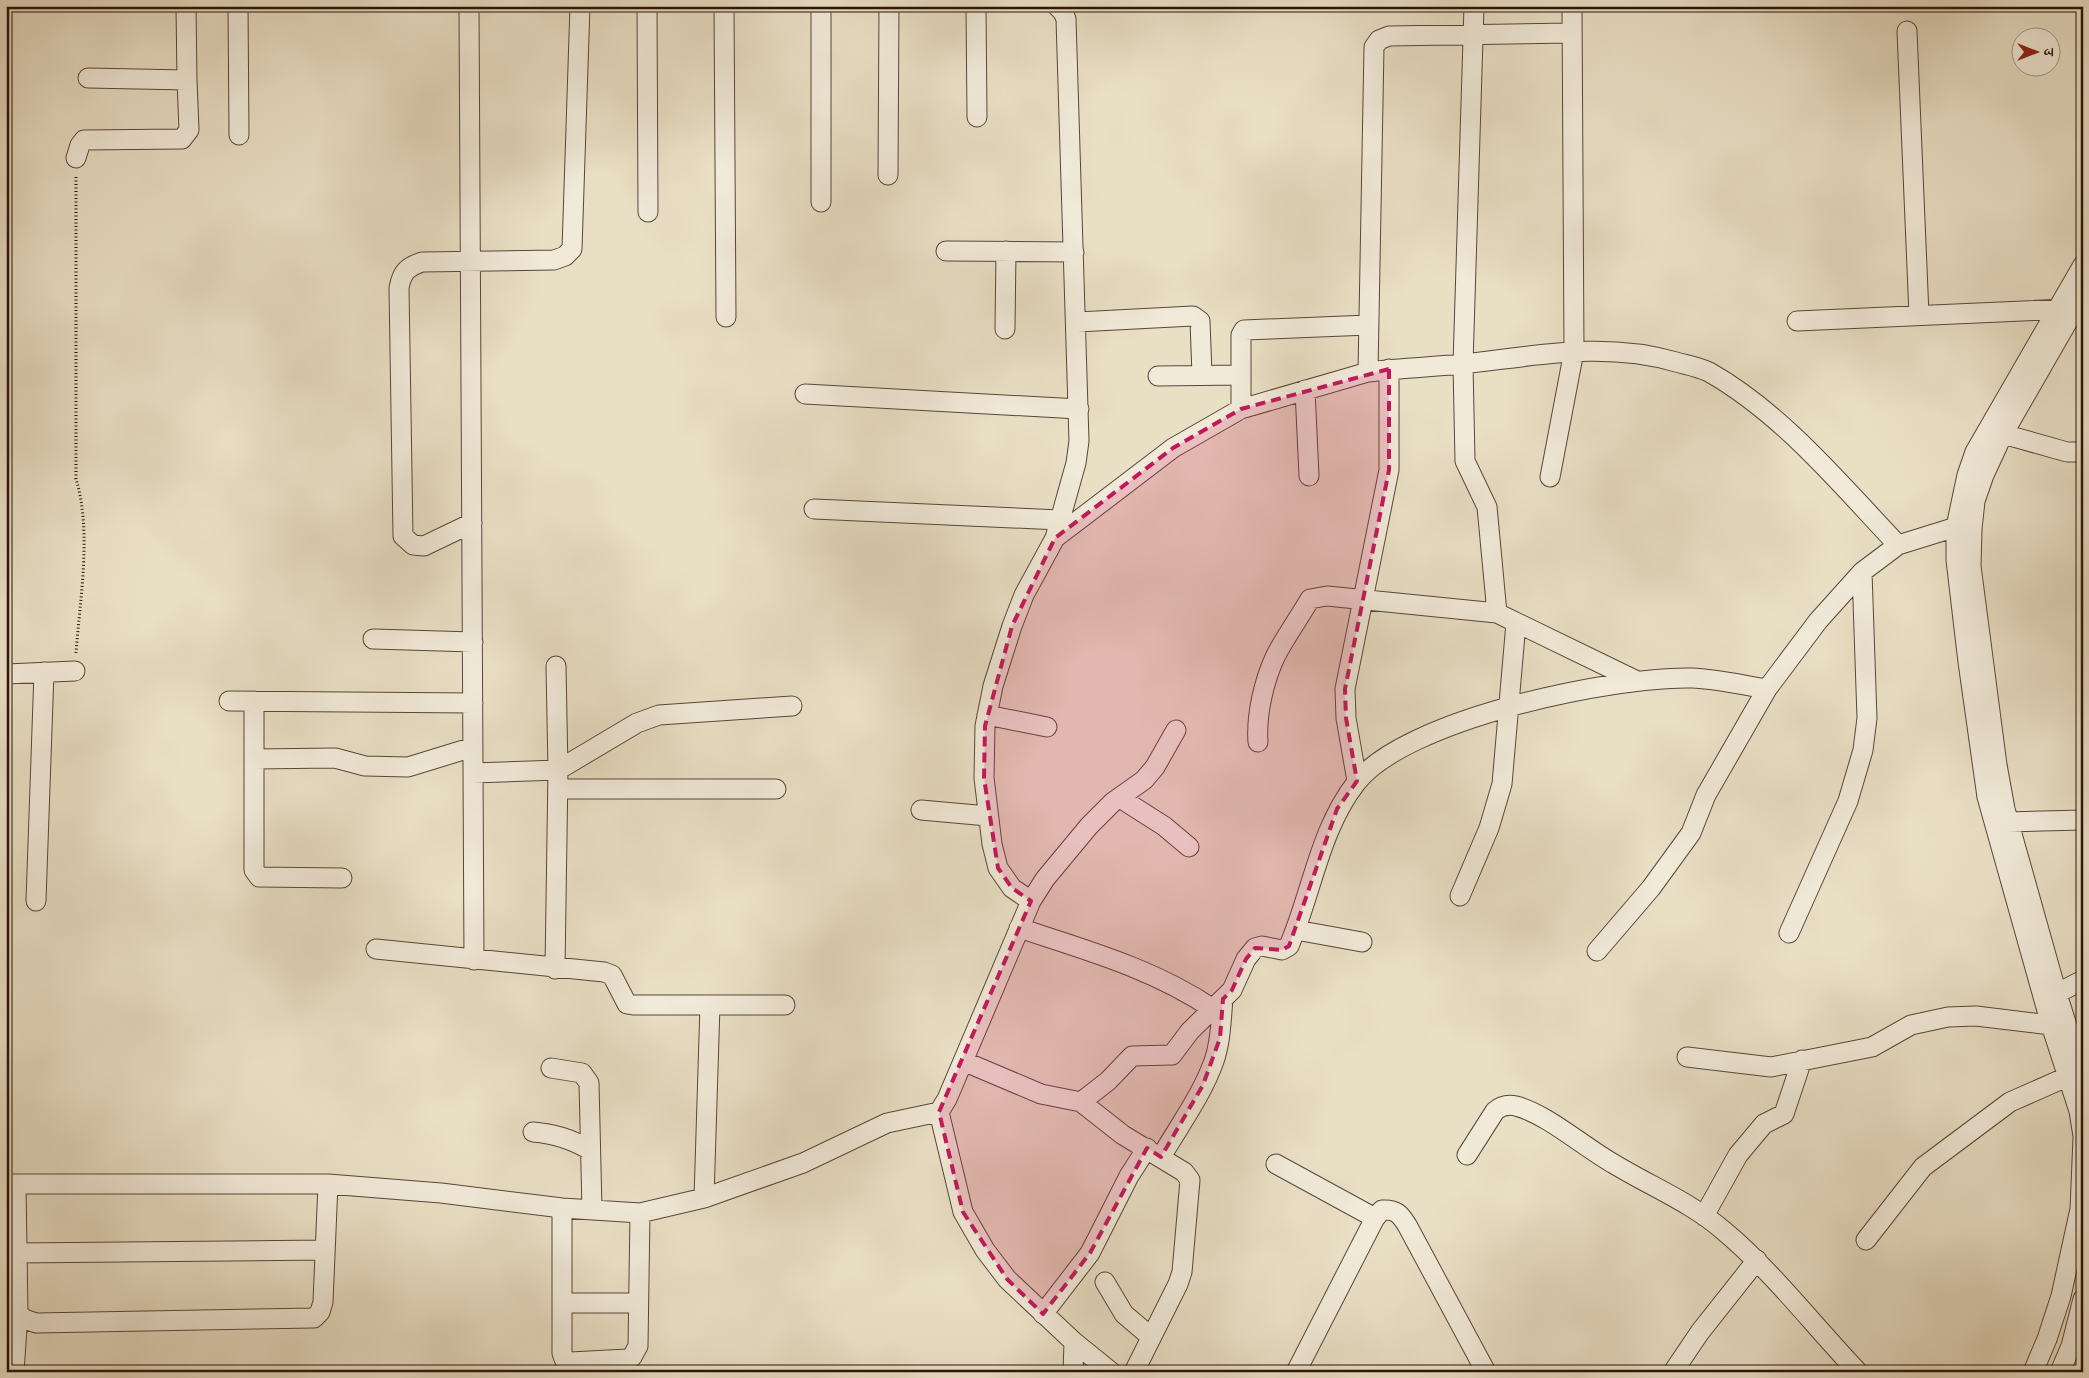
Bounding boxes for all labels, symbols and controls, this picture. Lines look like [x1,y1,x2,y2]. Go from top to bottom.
north arrow [2012,28,2062,78]
text: उ [2039,47,2057,56]

